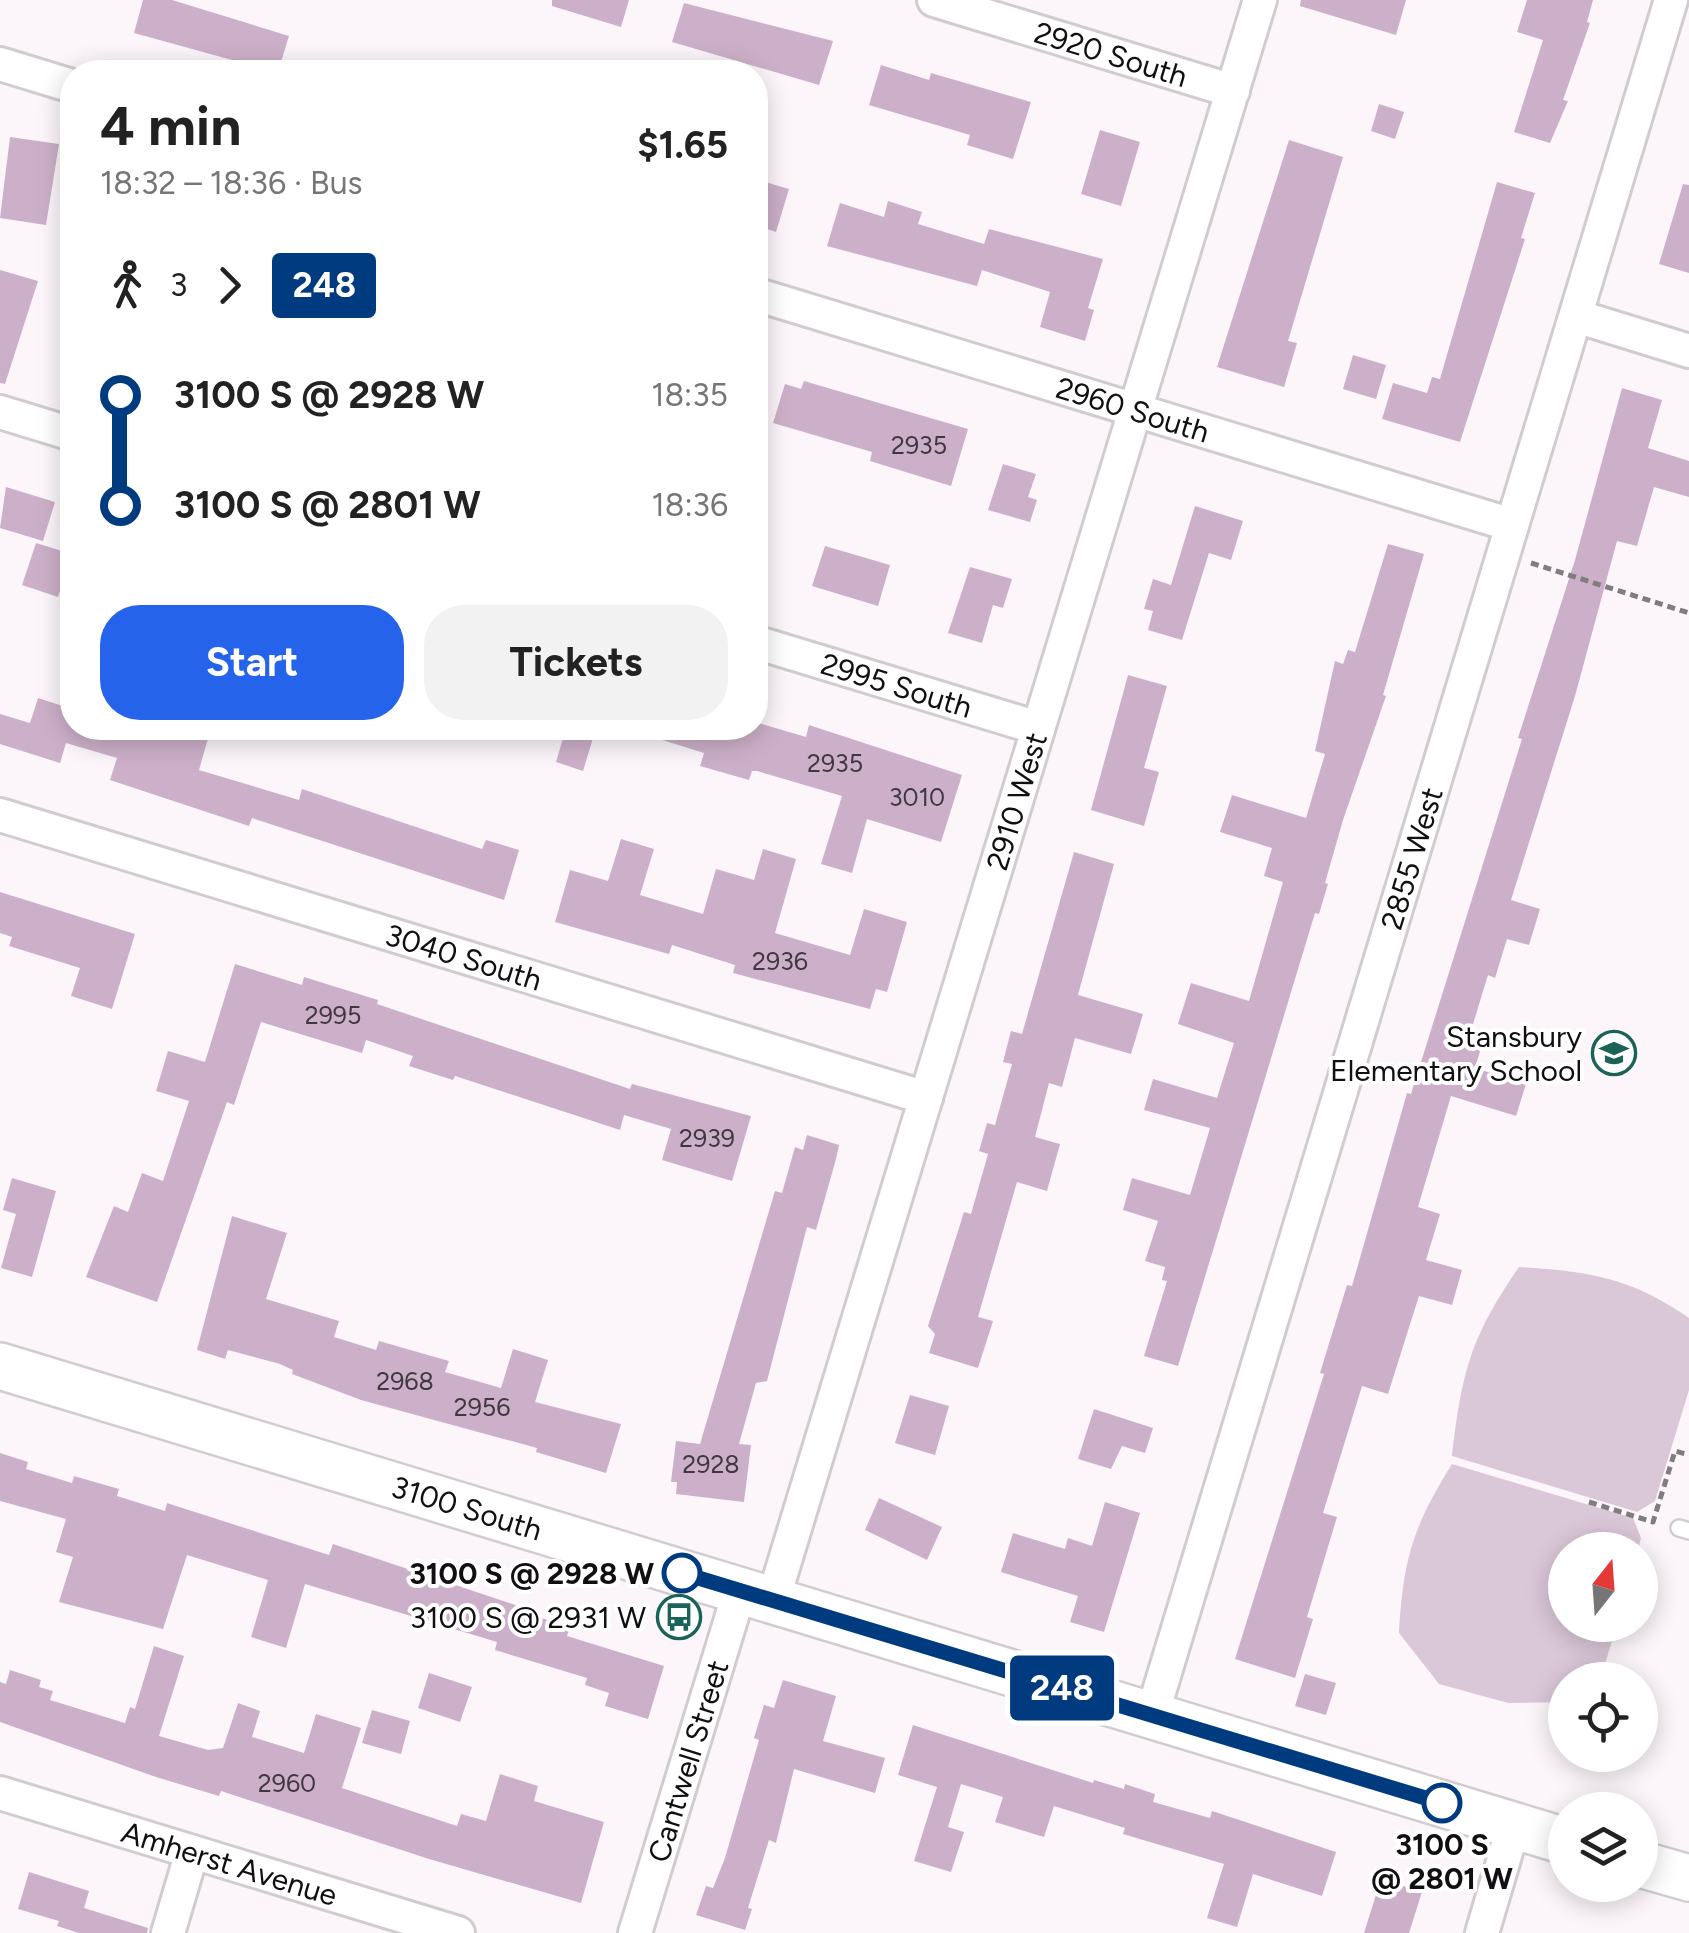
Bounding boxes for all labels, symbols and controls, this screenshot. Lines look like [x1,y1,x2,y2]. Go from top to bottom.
street label: 2920 South [1030,13,1192,95]
text: 4 min [100,93,242,159]
text: $1.65 [637,122,728,168]
text: 18:32 – 18:36 · Bus [100,164,362,202]
icon: walk [100,258,155,313]
icon: forward [202,258,257,313]
text: 248 [292,264,356,306]
text: 3 [170,266,187,304]
street label: 2960 South [1052,369,1214,450]
text: 3100 S @ 2928 W [174,372,484,418]
text: 18:35 [651,376,728,414]
house number: 2935 [891,430,947,460]
text: 3100 S @ 2801 W [174,482,481,528]
text: 18:36 [652,486,728,524]
button: Start [100,605,404,720]
button: Tickets [424,605,728,720]
street label: 2995 South [817,645,977,725]
street label: 2910 West [978,728,1055,875]
house number: 2935 [807,748,863,778]
house number: 3010 [889,782,945,812]
street label: 2855 West [1372,783,1450,934]
street label: 3040 South [381,915,546,998]
house number: 2936 [752,946,808,976]
house number: 2995 [305,1000,361,1030]
place label: Stansbury Elementary School [1330,1018,1582,1089]
school or university icon: Stansbury Elementary School [1591,1030,1637,1076]
house number: 2939 [679,1123,735,1153]
house number: 2968 [376,1366,434,1396]
house number: 2956 [454,1392,510,1422]
house number: 2928 [682,1449,740,1479]
street label: 3100 South [387,1467,547,1548]
north arrow [1548,1532,1658,1642]
map controls [1548,1532,1658,1902]
marker: 3100 S @ 2928 W [663,1554,701,1592]
place label: 3100 S @ 2928 W [409,1555,654,1592]
bus stop icon: 3100 S @ 2931 W [656,1594,702,1640]
place label: 3100 S @ 2931 W [410,1599,646,1636]
street label: Cantwell Street [639,1655,736,1866]
line badge: 248 [1004,1656,1120,1720]
button: locate [1548,1662,1658,1772]
text: 248 [1030,1667,1094,1709]
house number: 2960 [258,1768,316,1798]
marker: 3100 S @ 2801 W [1423,1784,1461,1822]
button: layers [1548,1792,1658,1902]
street label: Amherst Avenue [117,1813,342,1913]
place label: 3100 S @ 2801 W [1371,1826,1513,1897]

